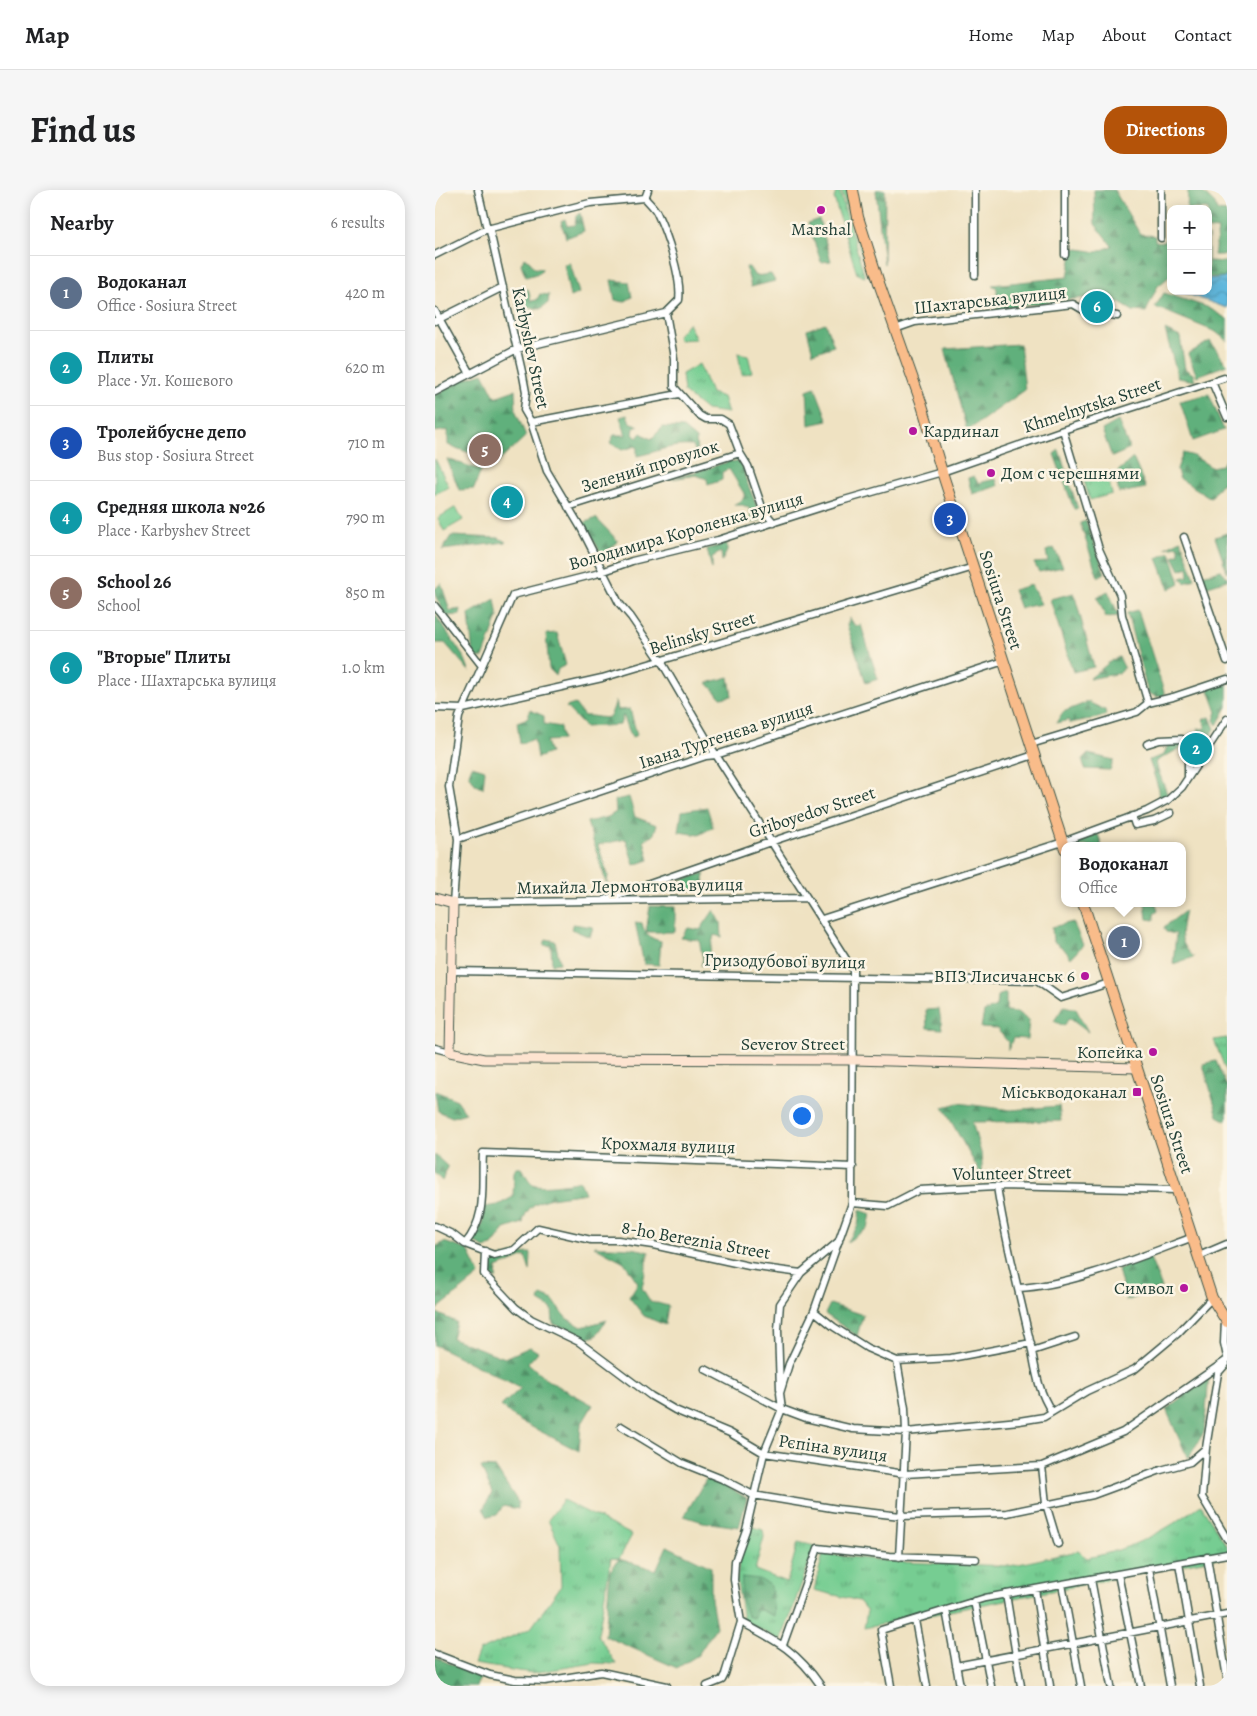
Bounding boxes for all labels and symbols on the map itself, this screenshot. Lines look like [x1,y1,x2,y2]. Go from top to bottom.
marker: Marshal [815,204,827,216]
place label: Marshal [791,217,852,241]
street label: Шахтарська вулиця [913,280,1067,320]
street label: Karbyshev Street [506,285,556,411]
pin: 6 [1081,288,1113,326]
street label: Khmelnytska Street [1020,371,1164,439]
place label: Кардинал [923,419,999,443]
marker: Кардинал [907,425,919,437]
pin: 5 [469,431,501,469]
street label: Зелений провулок [578,434,722,498]
place label: Дом с черешнями [1001,461,1140,485]
marker: Дом с черешнями [985,467,997,479]
pin: 4 [491,483,523,521]
street label: Володимира Короленка вулиця [566,486,806,576]
pin: 3 [934,500,966,538]
street label: Sosiura Street [974,547,1028,653]
street label: Belinsky Street [646,605,758,661]
street label: Івана Тургенєва вулиця [636,695,816,775]
pin: 2 [1180,730,1212,768]
street label: Griboyedov Street [746,780,878,844]
street label: Михайла Лермонтова вулиця [516,872,744,900]
pin: 1 [1108,923,1140,961]
street label: Гризодубової вулиця [704,948,866,974]
place label: ВПЗ Лисичанськ 6 [934,964,1075,988]
marker: ВПЗ Лисичанськ 6 [1079,970,1091,982]
street label: Severov Street [741,1032,845,1056]
place label: Копейка [1077,1040,1144,1064]
marker: Копейка [1147,1046,1159,1058]
street label: Sosiura Street [1145,1071,1199,1177]
place label: Міськводоканал [1001,1080,1127,1104]
marker: Міськводоканал [1131,1086,1143,1098]
your location [789,1103,815,1129]
street label: Крохмаля вулиця [600,1131,736,1159]
street label: Volunteer Street [951,1160,1072,1186]
street label: 8-ho Bereznia Street [620,1215,772,1265]
place label: Символ [1114,1276,1174,1300]
marker: Символ [1178,1282,1190,1294]
street label: Рєпіна вулиця [777,1428,889,1468]

